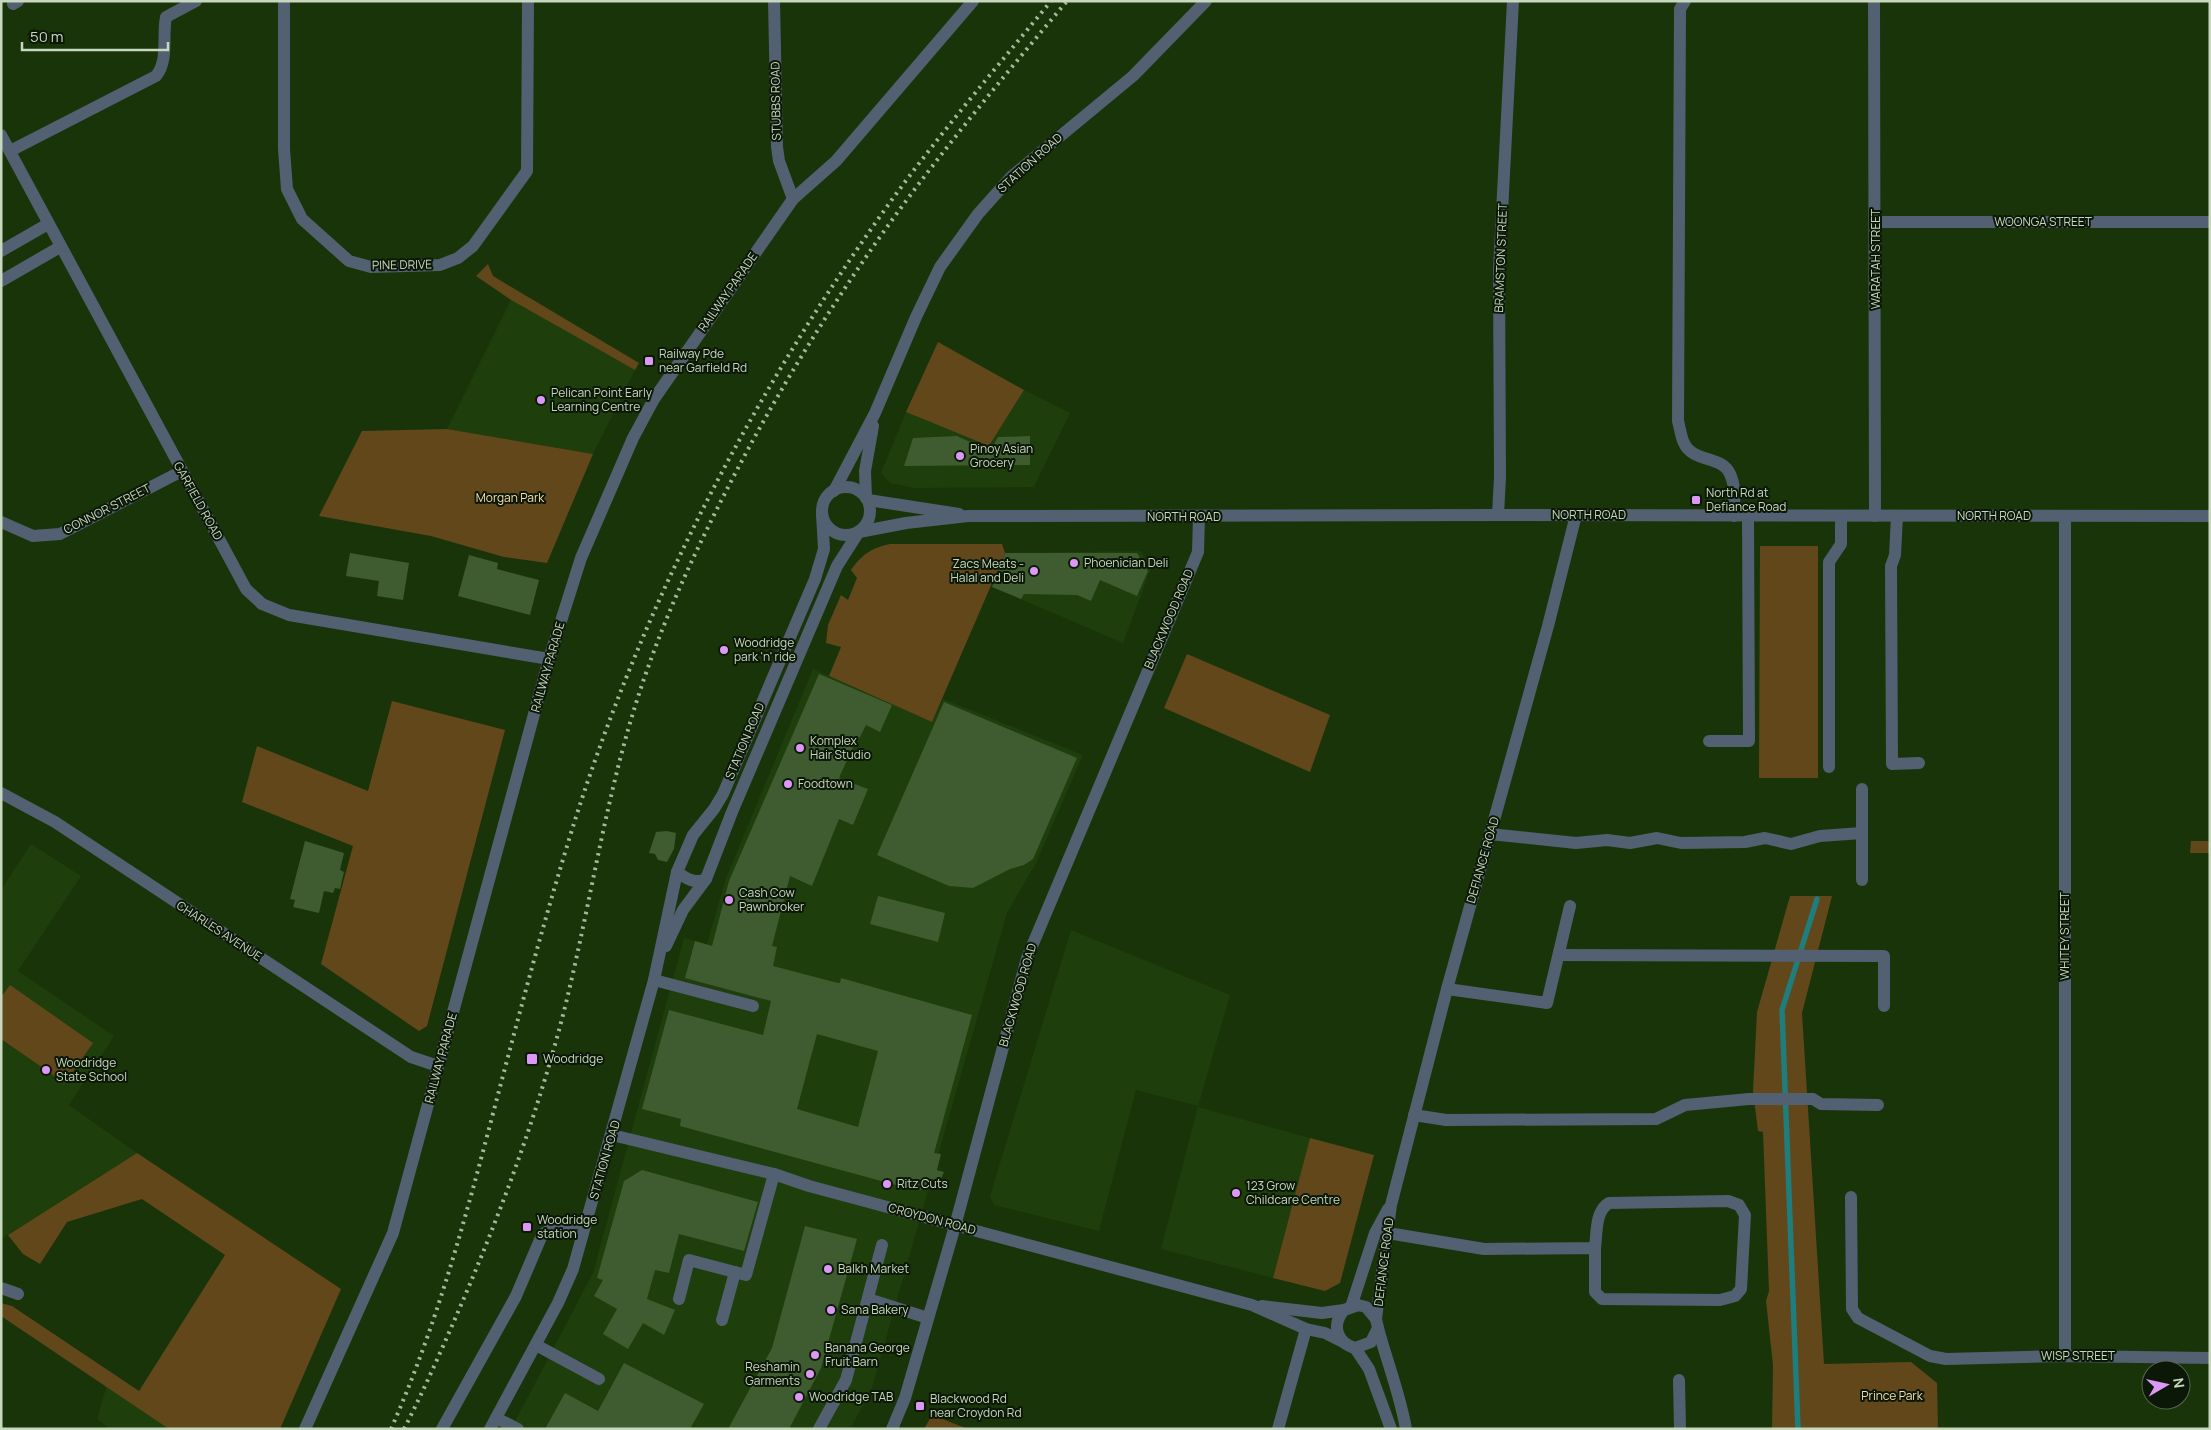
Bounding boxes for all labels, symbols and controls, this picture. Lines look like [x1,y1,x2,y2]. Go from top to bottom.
scale bar [22,20,169,52]
text: 50 m [30,26,64,47]
street label: STUBBS ROAD [766,61,785,141]
street label: STATION ROAD [993,129,1066,196]
street label: BRAMSTON STREET [1490,202,1511,313]
street label: WARATAH STREET [1867,208,1884,309]
street label: WOONGA STREET [1994,213,2093,230]
street label: RAILWAY PARADE [694,248,761,335]
street label: PINE DRIVE [372,255,432,274]
place label: Railway Pde near Garfield Rd [659,345,747,376]
marker: Railway Pde near Garfield Rd [643,355,655,367]
place label: Pelican Point Early Learning Centre [551,384,653,415]
marker: Pelican Point Early Learning Centre [535,394,547,406]
place label: Pinoy Asian Grocery [970,440,1033,471]
marker: Pinoy Asian Grocery [954,450,966,462]
street label: GARFIELD ROAD [170,458,227,543]
street label: CONNOR STREET [60,479,154,538]
place label: North Rd at Defiance Road [1706,484,1786,515]
park label: Morgan Park [476,489,545,506]
marker: North Rd at Defiance Road [1690,494,1702,506]
street label: NORTH ROAD [1552,506,1626,523]
street label: NORTH ROAD [1957,507,2031,524]
street label: NORTH ROAD [1147,508,1221,525]
place label: Phoenician Deli [1084,554,1168,571]
place label: Zacs Meats - Halal and Deli [951,555,1024,586]
marker: Phoenician Deli [1068,557,1080,569]
marker: Zacs Meats - Halal and Deli [1028,565,1040,577]
street label: BLACKWOOD ROAD [1140,566,1197,671]
street label: RAILWAY PARADE [526,620,569,714]
place label: Woodridge park 'n' ride [734,634,796,665]
marker: Woodridge park 'n' ride [718,644,730,656]
street label: STATION ROAD [721,700,768,782]
place label: Komplex Hair Studio [810,732,871,763]
marker: Komplex Hair Studio [794,742,806,754]
place label: Foodtown [798,775,853,792]
marker: Foodtown [782,778,794,790]
street label: DEFIANCE ROAD [1462,815,1503,905]
place label: Cash Cow Pawnbroker [739,884,805,915]
street label: WHITEY STREET [2056,891,2073,980]
marker: Cash Cow Pawnbroker [723,894,735,906]
street label: CHARLES AVENUE [173,897,265,965]
street label: BLACKWOOD ROAD [995,941,1040,1049]
street label: RAILWAY PARADE [420,1010,461,1105]
place label: Woodridge [543,1050,603,1067]
marker: Woodridge [525,1052,539,1066]
place label: Woodridge State School [56,1054,127,1085]
marker: Woodridge State School [40,1064,52,1076]
street label: STATION ROAD [585,1118,624,1202]
place label: Ritz Cuts [897,1175,948,1192]
place label: 123 Grow Childcare Centre [1246,1177,1340,1208]
marker: Ritz Cuts [881,1178,893,1190]
marker: 123 Grow Childcare Centre [1230,1187,1242,1199]
street label: CROYDON ROAD [886,1199,978,1238]
place label: Woodridge station [537,1211,597,1242]
street label: DEFIANCE ROAD [1370,1217,1397,1307]
marker: Woodridge station [521,1221,533,1233]
place label: Balkh Market [838,1260,909,1277]
marker: Balkh Market [822,1263,834,1275]
place label: Sana Bakery [841,1301,909,1318]
marker: Sana Bakery [825,1304,837,1316]
place label: Banana George Fruit Barn [825,1339,910,1370]
street label: WISP STREET [2041,1347,2116,1364]
marker: Banana George Fruit Barn [809,1349,821,1361]
place label: Reshamin Garments [745,1358,800,1389]
north arrow [2141,1360,2191,1410]
marker: Reshamin Garments [804,1368,816,1380]
text: N [2169,1376,2190,1389]
park label: Prince Park [1861,1387,1924,1404]
place label: Woodridge TAB [809,1388,893,1405]
place label: Blackwood Rd near Croydon Rd [930,1390,1022,1421]
marker: Woodridge TAB [793,1391,805,1403]
marker: Blackwood Rd near Croydon Rd [914,1400,926,1412]

